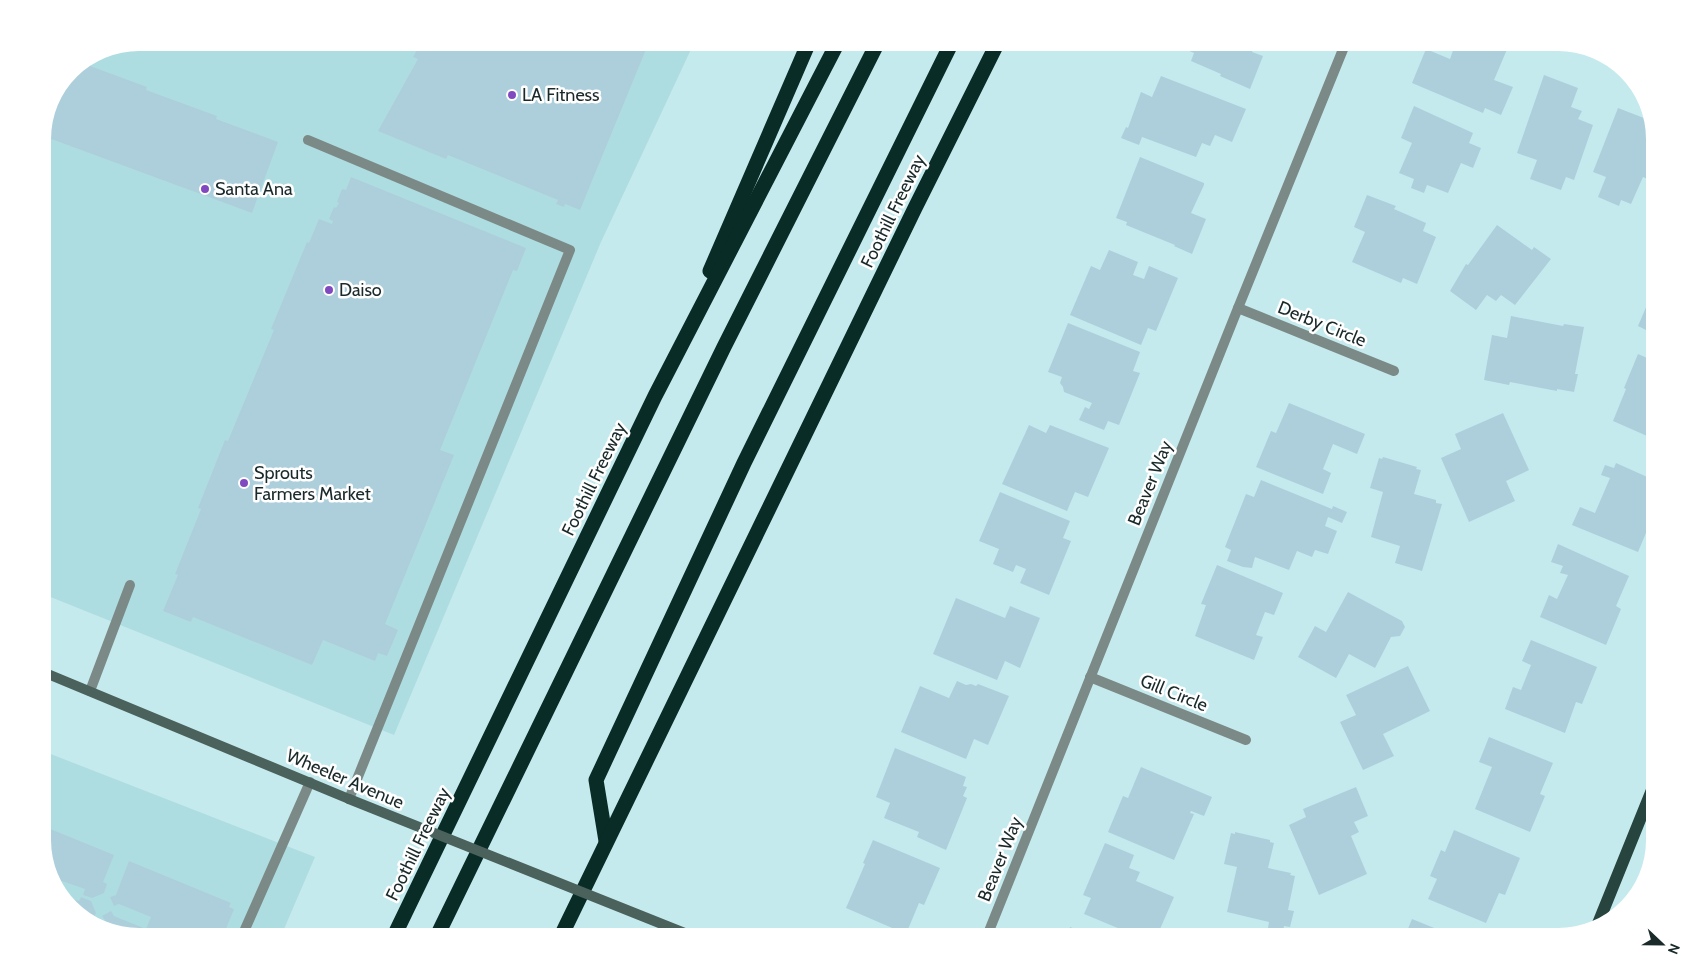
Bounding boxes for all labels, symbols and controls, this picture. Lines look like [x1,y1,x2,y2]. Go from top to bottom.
place label: LA Fitness [522,84,600,106]
marker: LA Fitness [506,89,518,101]
street label: Foothill Freeway [856,151,930,271]
place label: Santa Ana [215,178,293,200]
marker: Santa Ana [199,183,211,195]
place label: Daiso [339,279,382,301]
marker: Daiso [323,284,335,296]
street label: Derby Circle [1275,296,1369,352]
street label: Foothill Freeway [557,419,631,539]
street label: Beaver Way [1123,437,1177,529]
place label: Sprouts Farmers Market [254,462,371,505]
marker: Sprouts Farmers Market [238,477,250,489]
street label: Gill Circle [1137,670,1211,716]
street label: Wheeler Avenue [283,744,407,814]
street label: Foothill Freeway [381,784,455,904]
street label: Beaver Way [973,813,1027,905]
north arrow [1637,919,1687,969]
text: N [1664,941,1684,957]

